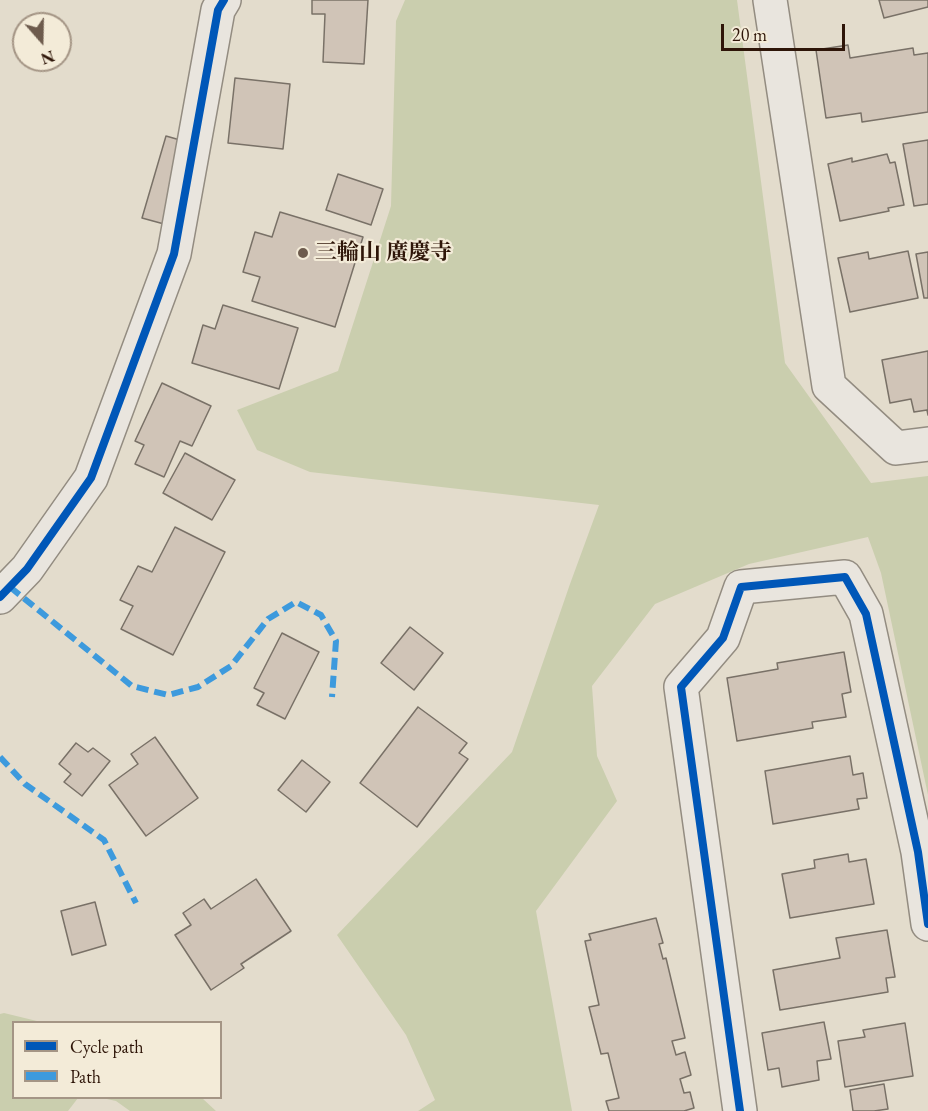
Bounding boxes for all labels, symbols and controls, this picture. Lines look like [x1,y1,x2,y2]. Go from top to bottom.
north arrow [12,12,72,72]
scale bar [724,12,848,50]
text: 20 m [732,23,767,46]
text: N [38,45,57,70]
place label: 三輪山 廣慶寺 [315,240,452,266]
marker: 三輪山 廣慶寺 [296,246,310,260]
legend [12,1021,222,1099]
text: Cycle path [70,1035,144,1058]
text: Path [70,1065,101,1088]

